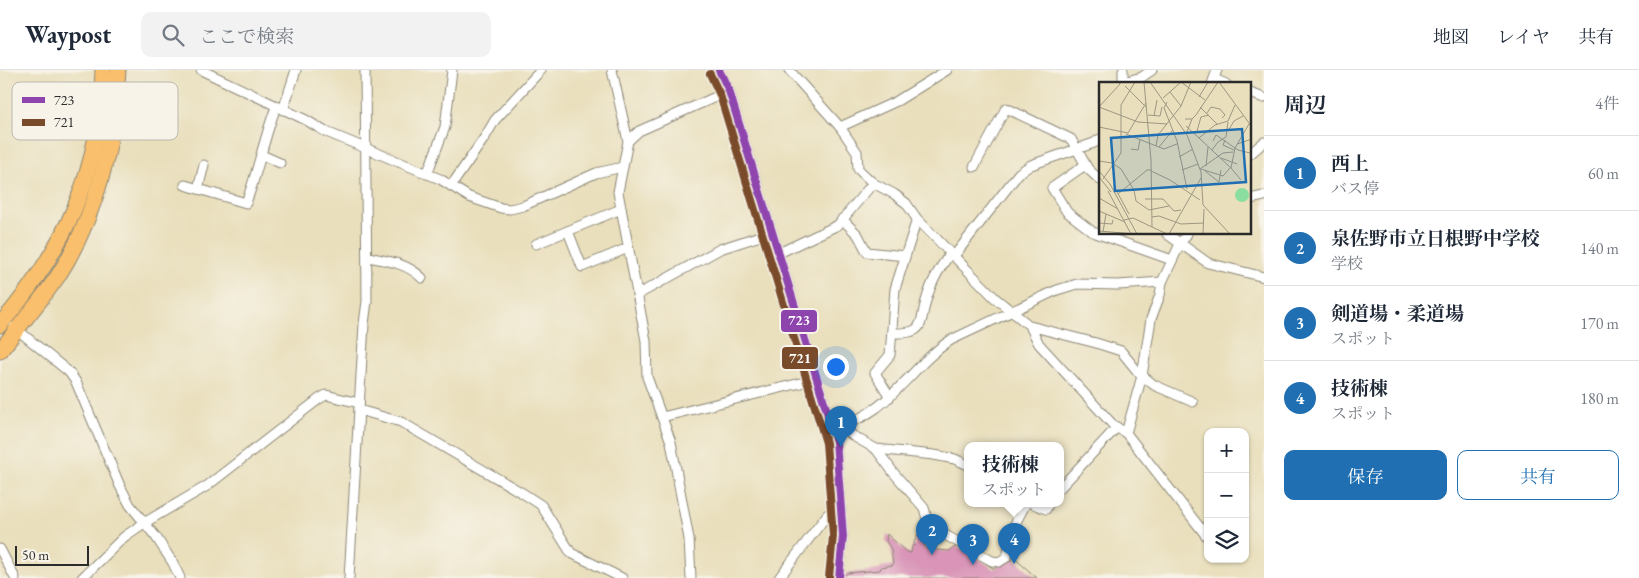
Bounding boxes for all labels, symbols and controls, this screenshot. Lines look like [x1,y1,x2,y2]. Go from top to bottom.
search box [141,12,491,57]
text: Waypost [25,19,111,50]
icon: search [159,21,187,49]
text: ここで検索 [199,24,294,49]
text: 地図 [1433,25,1469,48]
text: レイヤ [1497,25,1550,48]
text: 共有 [1578,25,1614,48]
legend [12,82,178,140]
inset map [1099,82,1252,235]
text: 723 [54,91,74,109]
text: 周辺 [1284,91,1326,118]
text: 4件 [1595,93,1619,114]
text: 721 [54,113,74,131]
text: 西上 [1331,151,1369,176]
text: 1 [1296,163,1304,184]
text: 60 m [1588,163,1619,184]
text: バス停 [1331,178,1379,199]
text: 泉佐野市立日根野中学校 [1331,226,1540,251]
text: 2 [1296,238,1304,259]
text: 140 m [1580,238,1619,259]
text: 学校 [1331,253,1363,274]
text: 剣道場・柔道場 [1331,301,1464,326]
line badge: 723 [780,309,818,333]
text: 723 [788,311,810,329]
text: 3 [1296,313,1304,334]
text: 170 m [1580,313,1619,334]
text: スポット [1331,328,1395,349]
line badge: 721 [781,346,819,370]
text: 721 [789,349,811,367]
your location [823,354,849,380]
text: 技術棟 [1331,376,1388,401]
text: 4 [1296,388,1304,409]
text: 180 m [1580,388,1619,409]
text: スポット [1331,403,1395,424]
pin: 1 [825,406,857,447]
map controls [1204,428,1249,563]
button: + [1204,428,1249,473]
popup [964,442,1064,507]
button: 保存 [1284,450,1447,500]
button: 共有 [1457,450,1619,500]
text: 技術棟 [982,452,1039,477]
button: − [1204,473,1249,518]
text: スポット [982,479,1046,500]
pin: 2 [916,514,948,555]
button: layers [1204,518,1249,563]
pin: 4 [998,523,1030,564]
pin: 3 [957,524,989,565]
scale bar [15,543,89,566]
text: 50 m [22,546,49,564]

